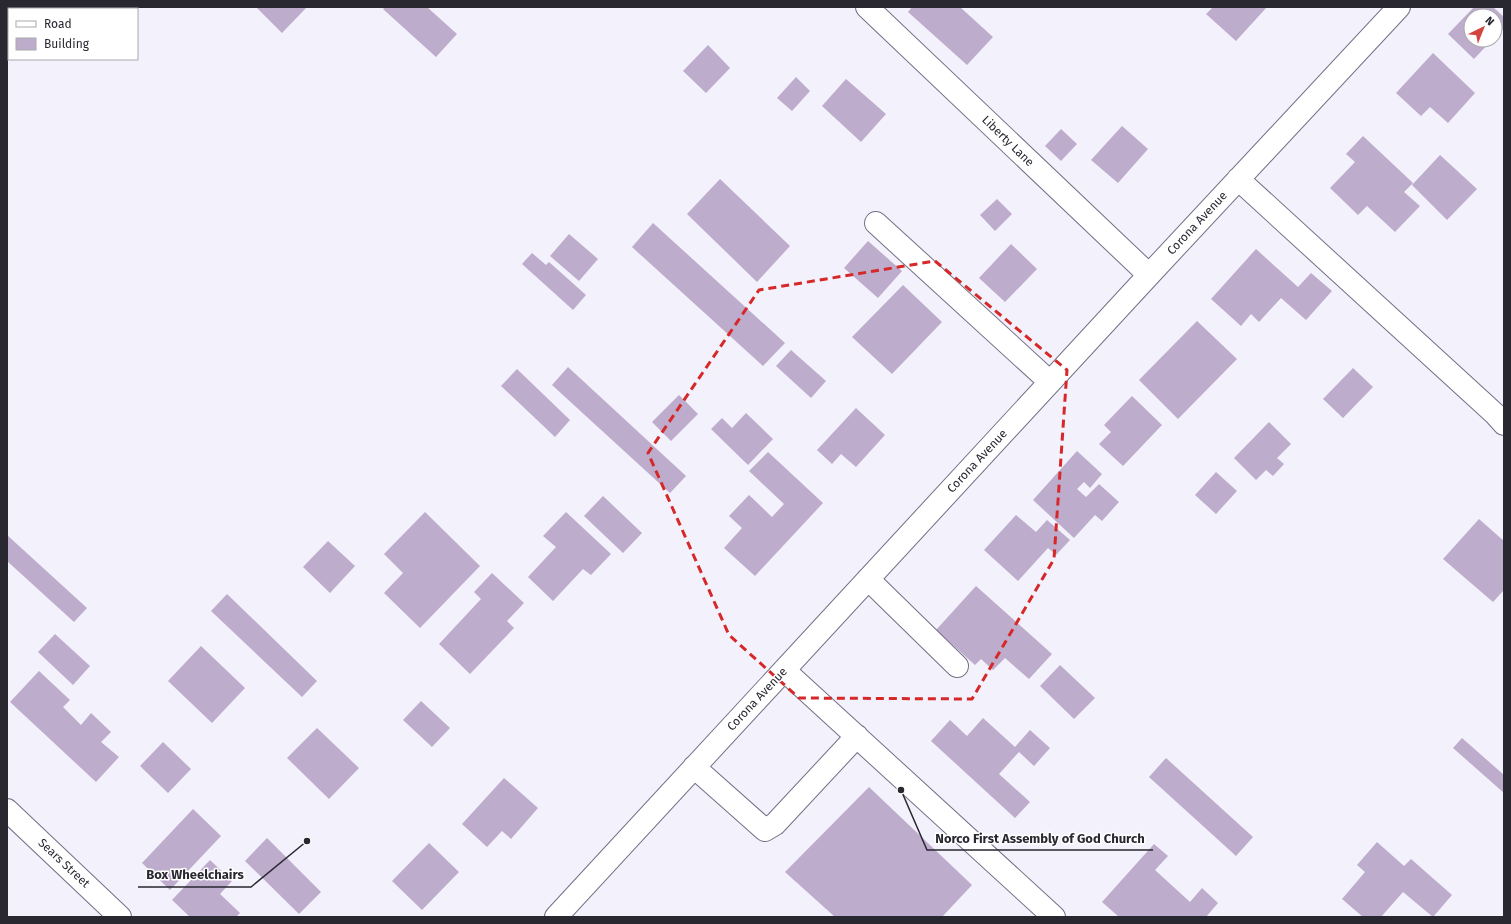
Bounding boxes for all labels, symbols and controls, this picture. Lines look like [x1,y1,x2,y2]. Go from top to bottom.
legend [8,8,138,60]
north arrow [1463,8,1503,48]
text: N [1482,14,1497,28]
text: Road [44,17,72,31]
text: Building [44,37,90,51]
street label: Liberty Lane [979,113,1037,169]
street label: Corona Avenue [1164,188,1230,258]
street label: Corona Avenue [944,426,1010,496]
street label: Corona Avenue [724,664,790,734]
callout: Norco First Assembly of God Church [927,825,1153,850]
text: Norco First Assembly of God Church [935,831,1145,846]
street label: Sears Street [35,836,93,891]
callout: Box Wheelchairs [138,862,251,887]
text: Box Wheelchairs [146,867,245,882]

